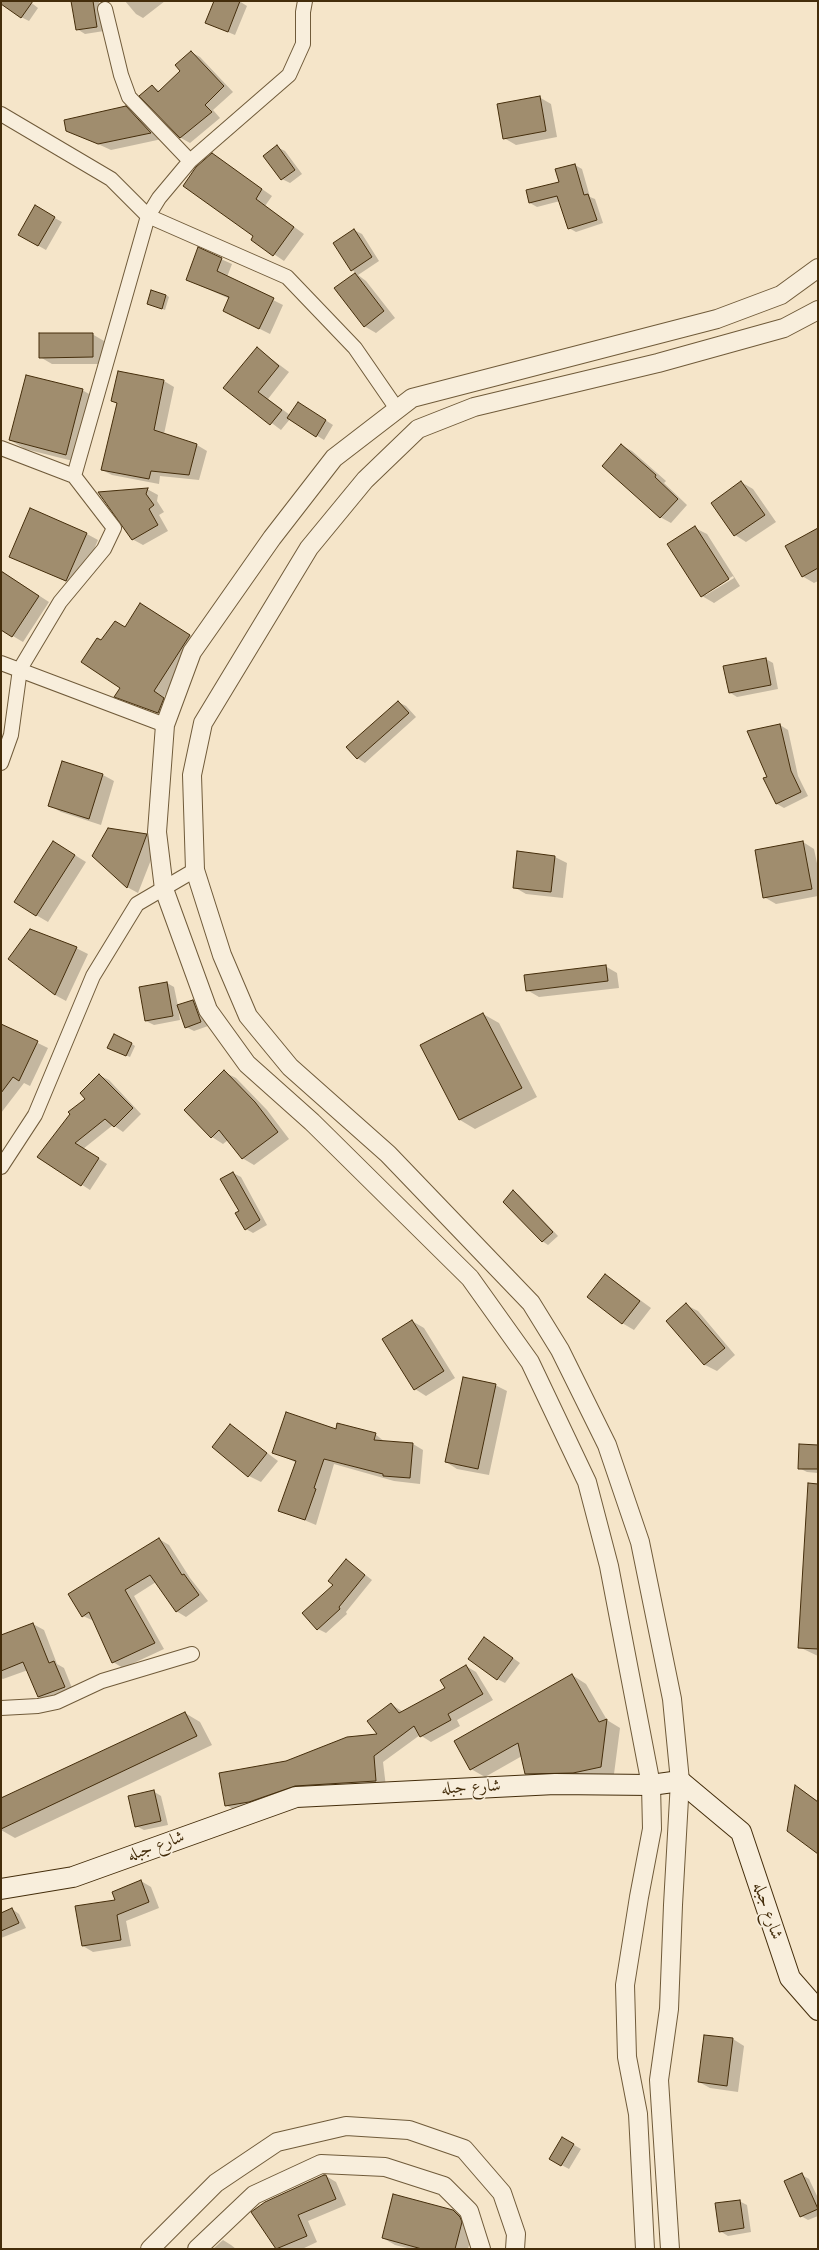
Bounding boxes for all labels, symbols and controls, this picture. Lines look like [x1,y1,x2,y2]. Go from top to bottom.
street label: شارع جبله [441,1776,501,1800]
street label: شارع جبله [125,1827,187,1867]
street label: شارع جبله [748,1880,786,1942]

